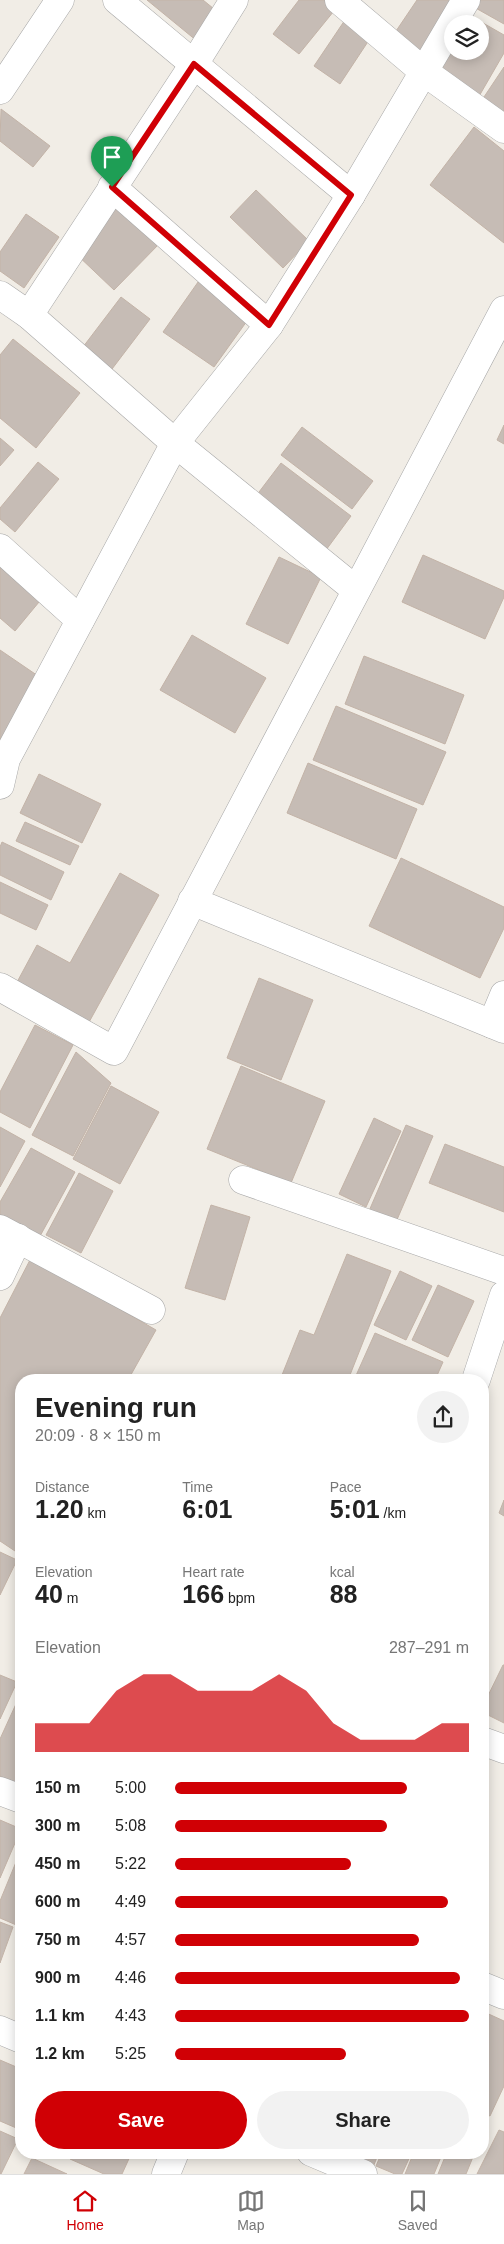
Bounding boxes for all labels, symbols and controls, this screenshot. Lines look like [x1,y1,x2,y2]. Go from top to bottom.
map controls [444,15,489,60]
button: layers [444,15,489,60]
pin [91,136,133,187]
icon: arrive [98,143,126,171]
button: share [417,1391,469,1443]
text: Evening run [35,1392,197,1423]
text: 20:09 · 8 × 150 m [35,1427,161,1444]
text: Distance [35,1479,89,1495]
text: Time [182,1479,213,1495]
text: Pace [330,1479,362,1495]
text: 1.20 [35,1495,84,1523]
text: 6:01 [182,1495,232,1523]
text: 5:01 [330,1495,380,1523]
text: km [84,1505,106,1521]
text: /km [380,1505,406,1521]
text: Elevation [35,1564,93,1580]
text: Heart rate [182,1564,245,1580]
text: kcal [330,1564,355,1580]
text: 40 [35,1580,63,1608]
text: 166 [182,1580,224,1608]
text: 88 [330,1580,357,1608]
text: m [63,1590,78,1606]
text: bpm [224,1590,255,1606]
text: Elevation [35,1639,101,1656]
text: 287–291 m [389,1639,469,1656]
text: 150 m [35,1779,80,1796]
text: 5:00 [115,1779,146,1796]
text: 300 m [35,1817,80,1834]
text: 5:08 [115,1817,146,1834]
text: 450 m [35,1855,80,1872]
text: 5:22 [115,1855,146,1872]
text: 600 m [35,1893,80,1910]
text: 4:49 [115,1893,146,1910]
text: 750 m [35,1931,80,1948]
text: 4:57 [115,1931,146,1948]
text: 900 m [35,1969,80,1986]
text: 4:46 [115,1969,146,1986]
text: 1.1 km [35,2007,85,2024]
text: 4:43 [115,2007,146,2024]
text: 1.2 km [35,2045,85,2062]
text: 5:25 [115,2045,146,2062]
button: Save [35,2091,247,2149]
button: Share [257,2091,469,2149]
tab: Home [66,2187,104,2233]
tab: Map [237,2187,265,2233]
tab: Saved [398,2187,437,2233]

